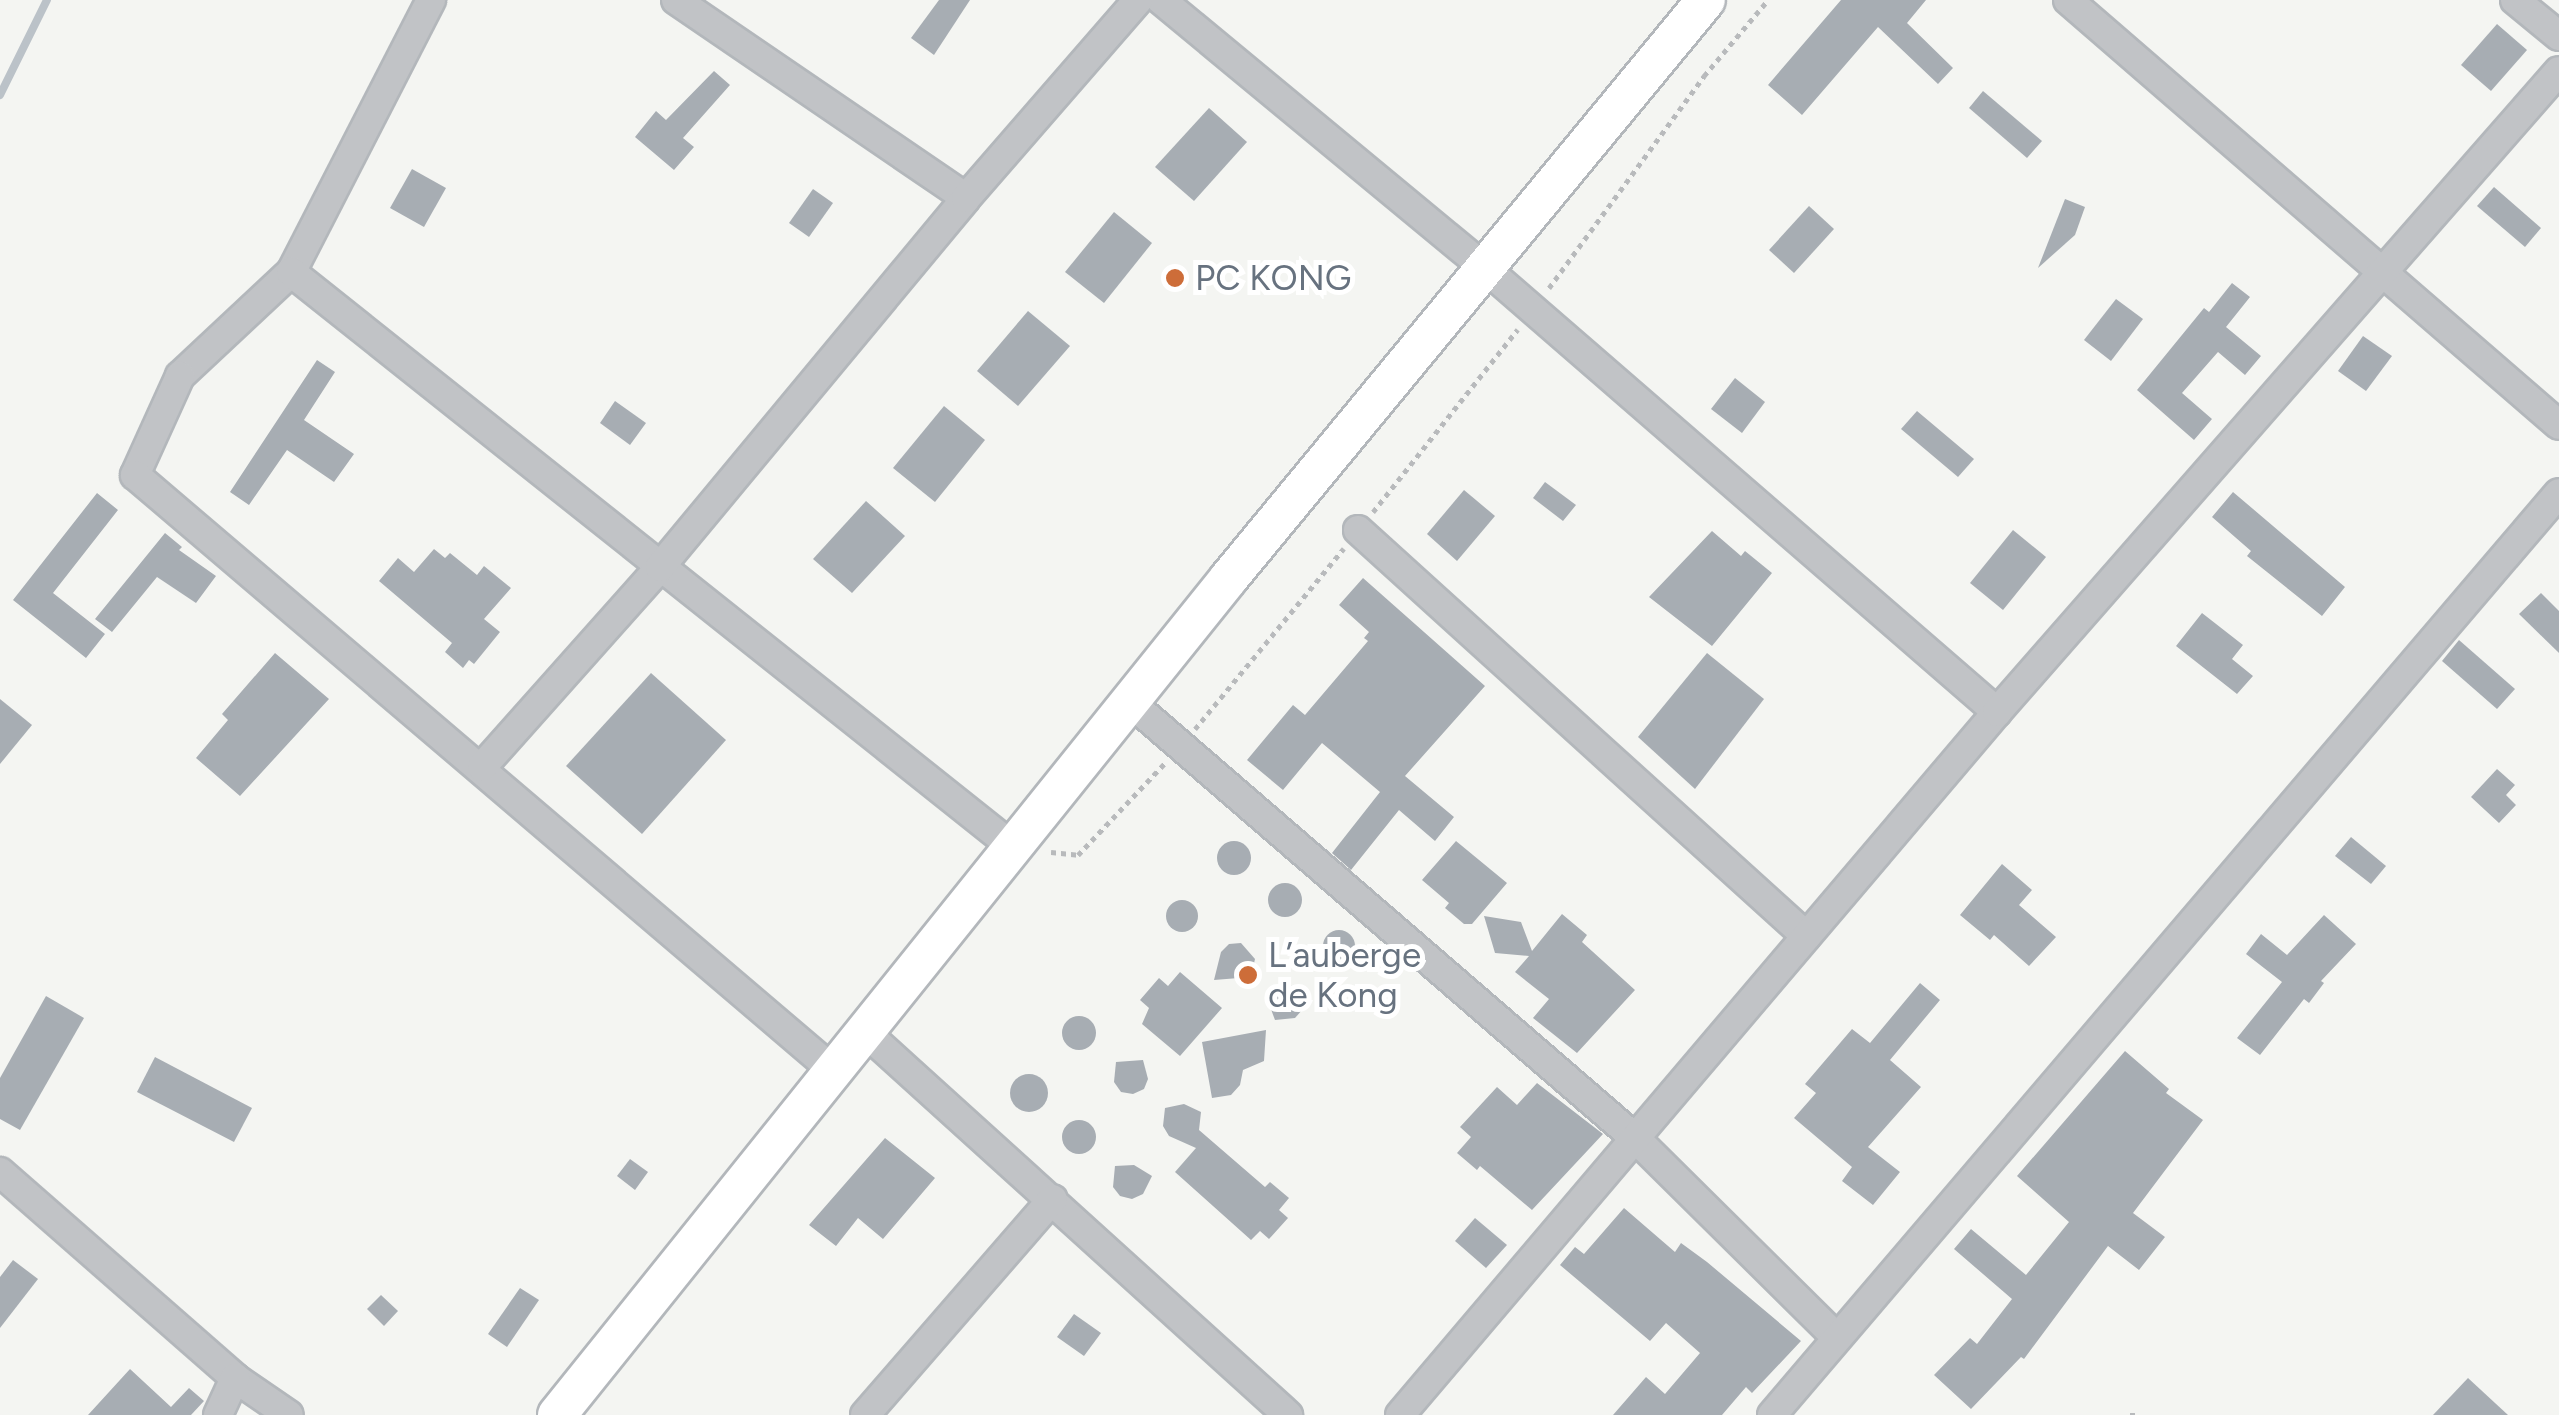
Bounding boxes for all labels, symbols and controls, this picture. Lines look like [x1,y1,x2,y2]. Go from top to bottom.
place label: PC KONG [1195,257,1351,299]
marker: PC KONG [1164,267,1186,289]
place label: L’auberge de Kong [1268,934,1421,1016]
marker: L’auberge de Kong [1237,964,1259,986]

